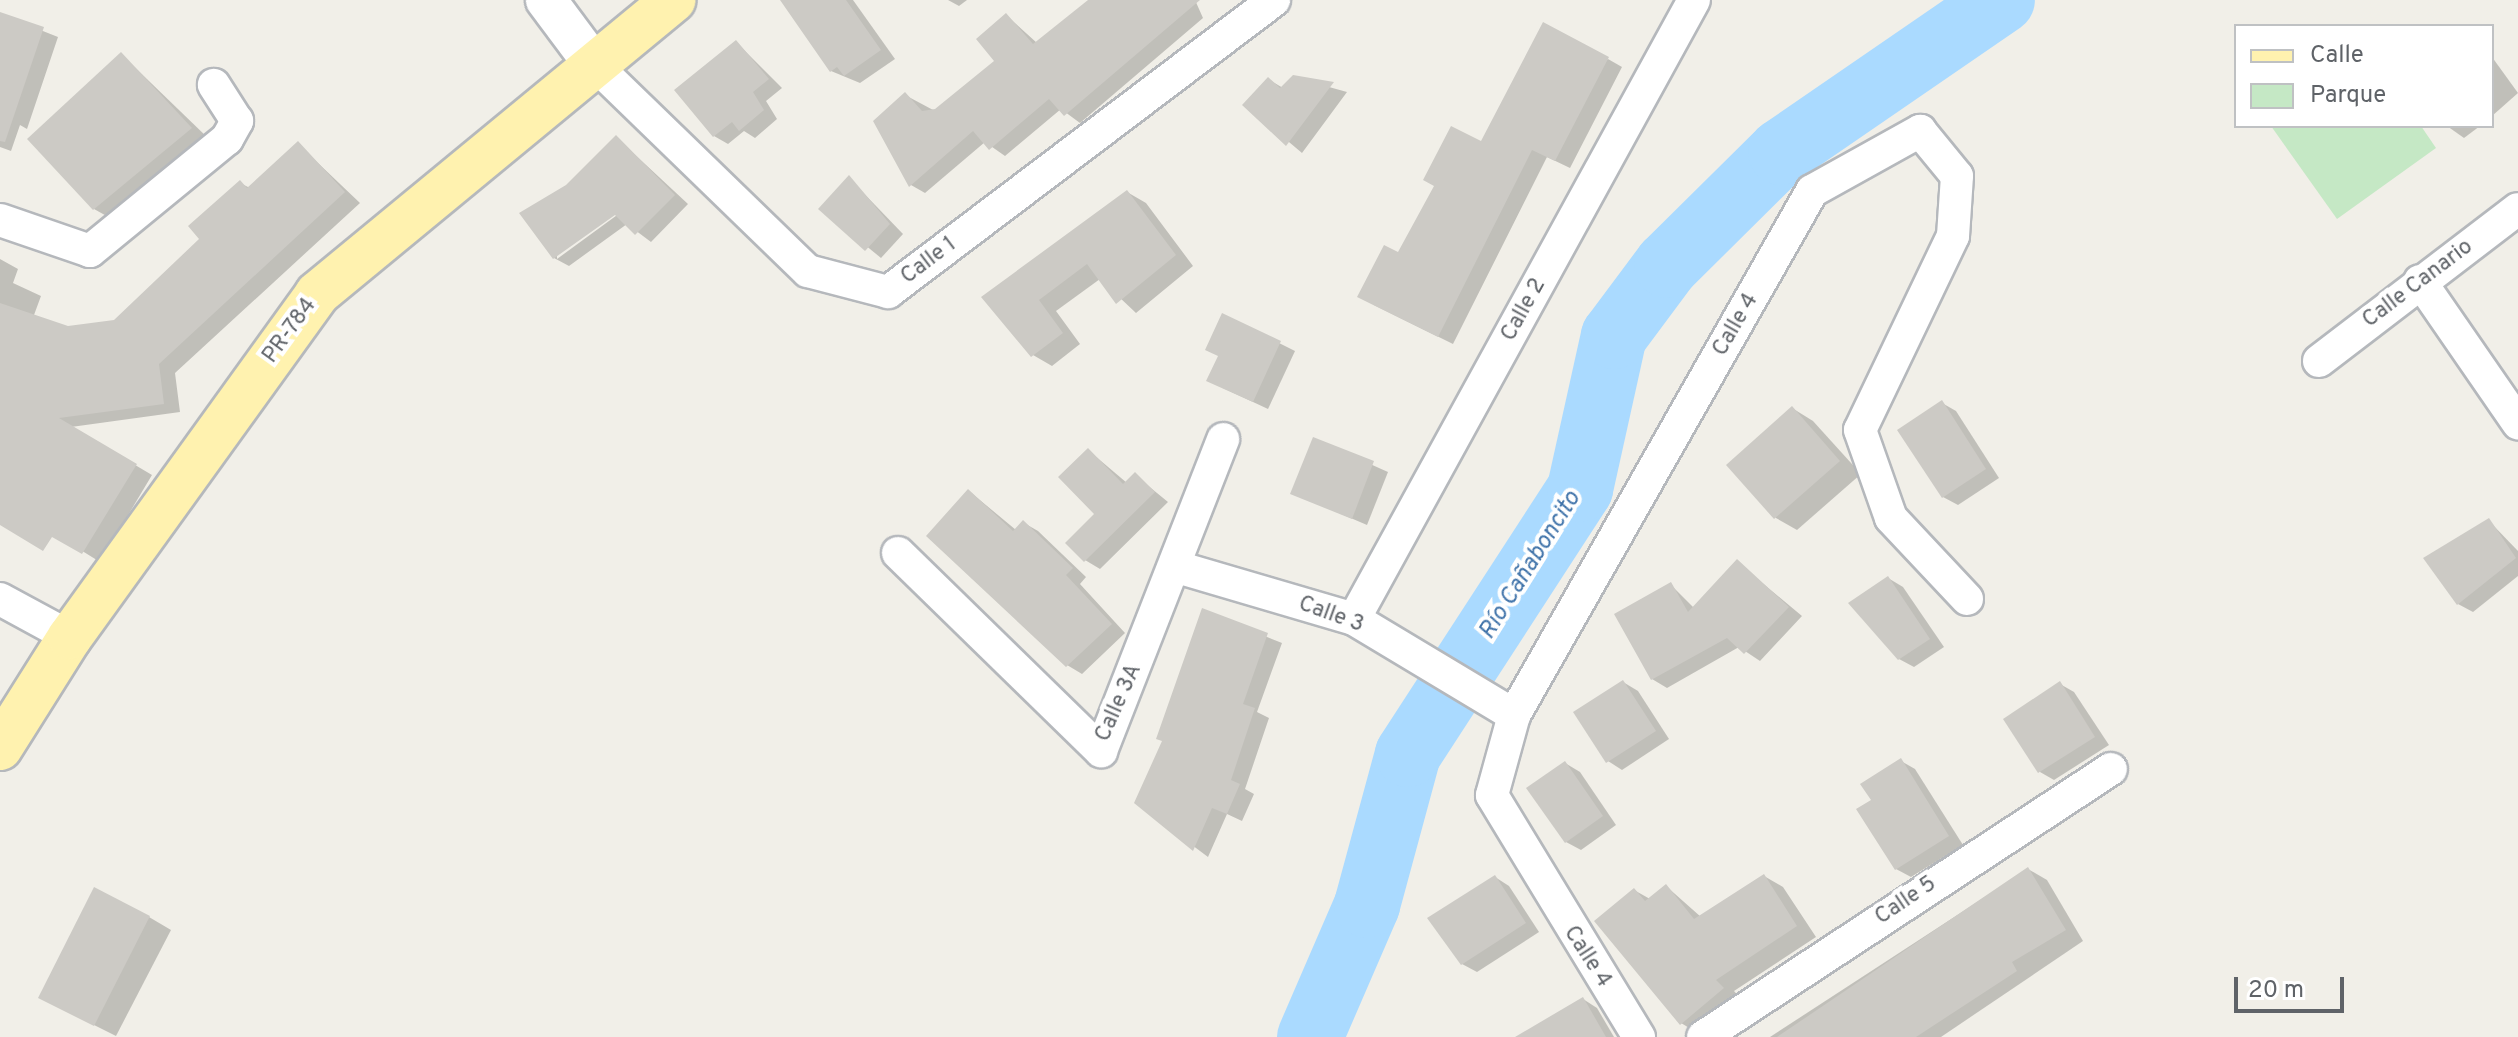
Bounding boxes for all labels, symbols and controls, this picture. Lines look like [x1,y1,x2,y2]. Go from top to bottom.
legend [2234,24,2494,128]
text: Calle [2310,41,2364,71]
text: Parque [2310,81,2386,111]
street label: Calle 1 [896,232,962,290]
street label: Calle Canario [2358,234,2478,334]
street label: Calle 2 [1496,274,1552,346]
street label: Calle 4 [1708,289,1764,361]
street label: PR-784 [258,293,322,369]
water label: Río Cañaboncito [1474,487,1588,645]
street label: Calle 3 [1295,591,1367,639]
street label: Calle 3A [1090,660,1148,746]
street label: Calle 5 [1870,871,1942,931]
street label: Calle 4 [1557,921,1617,993]
scale bar [2238,961,2348,1011]
text: 20 m [2248,976,2304,1006]

